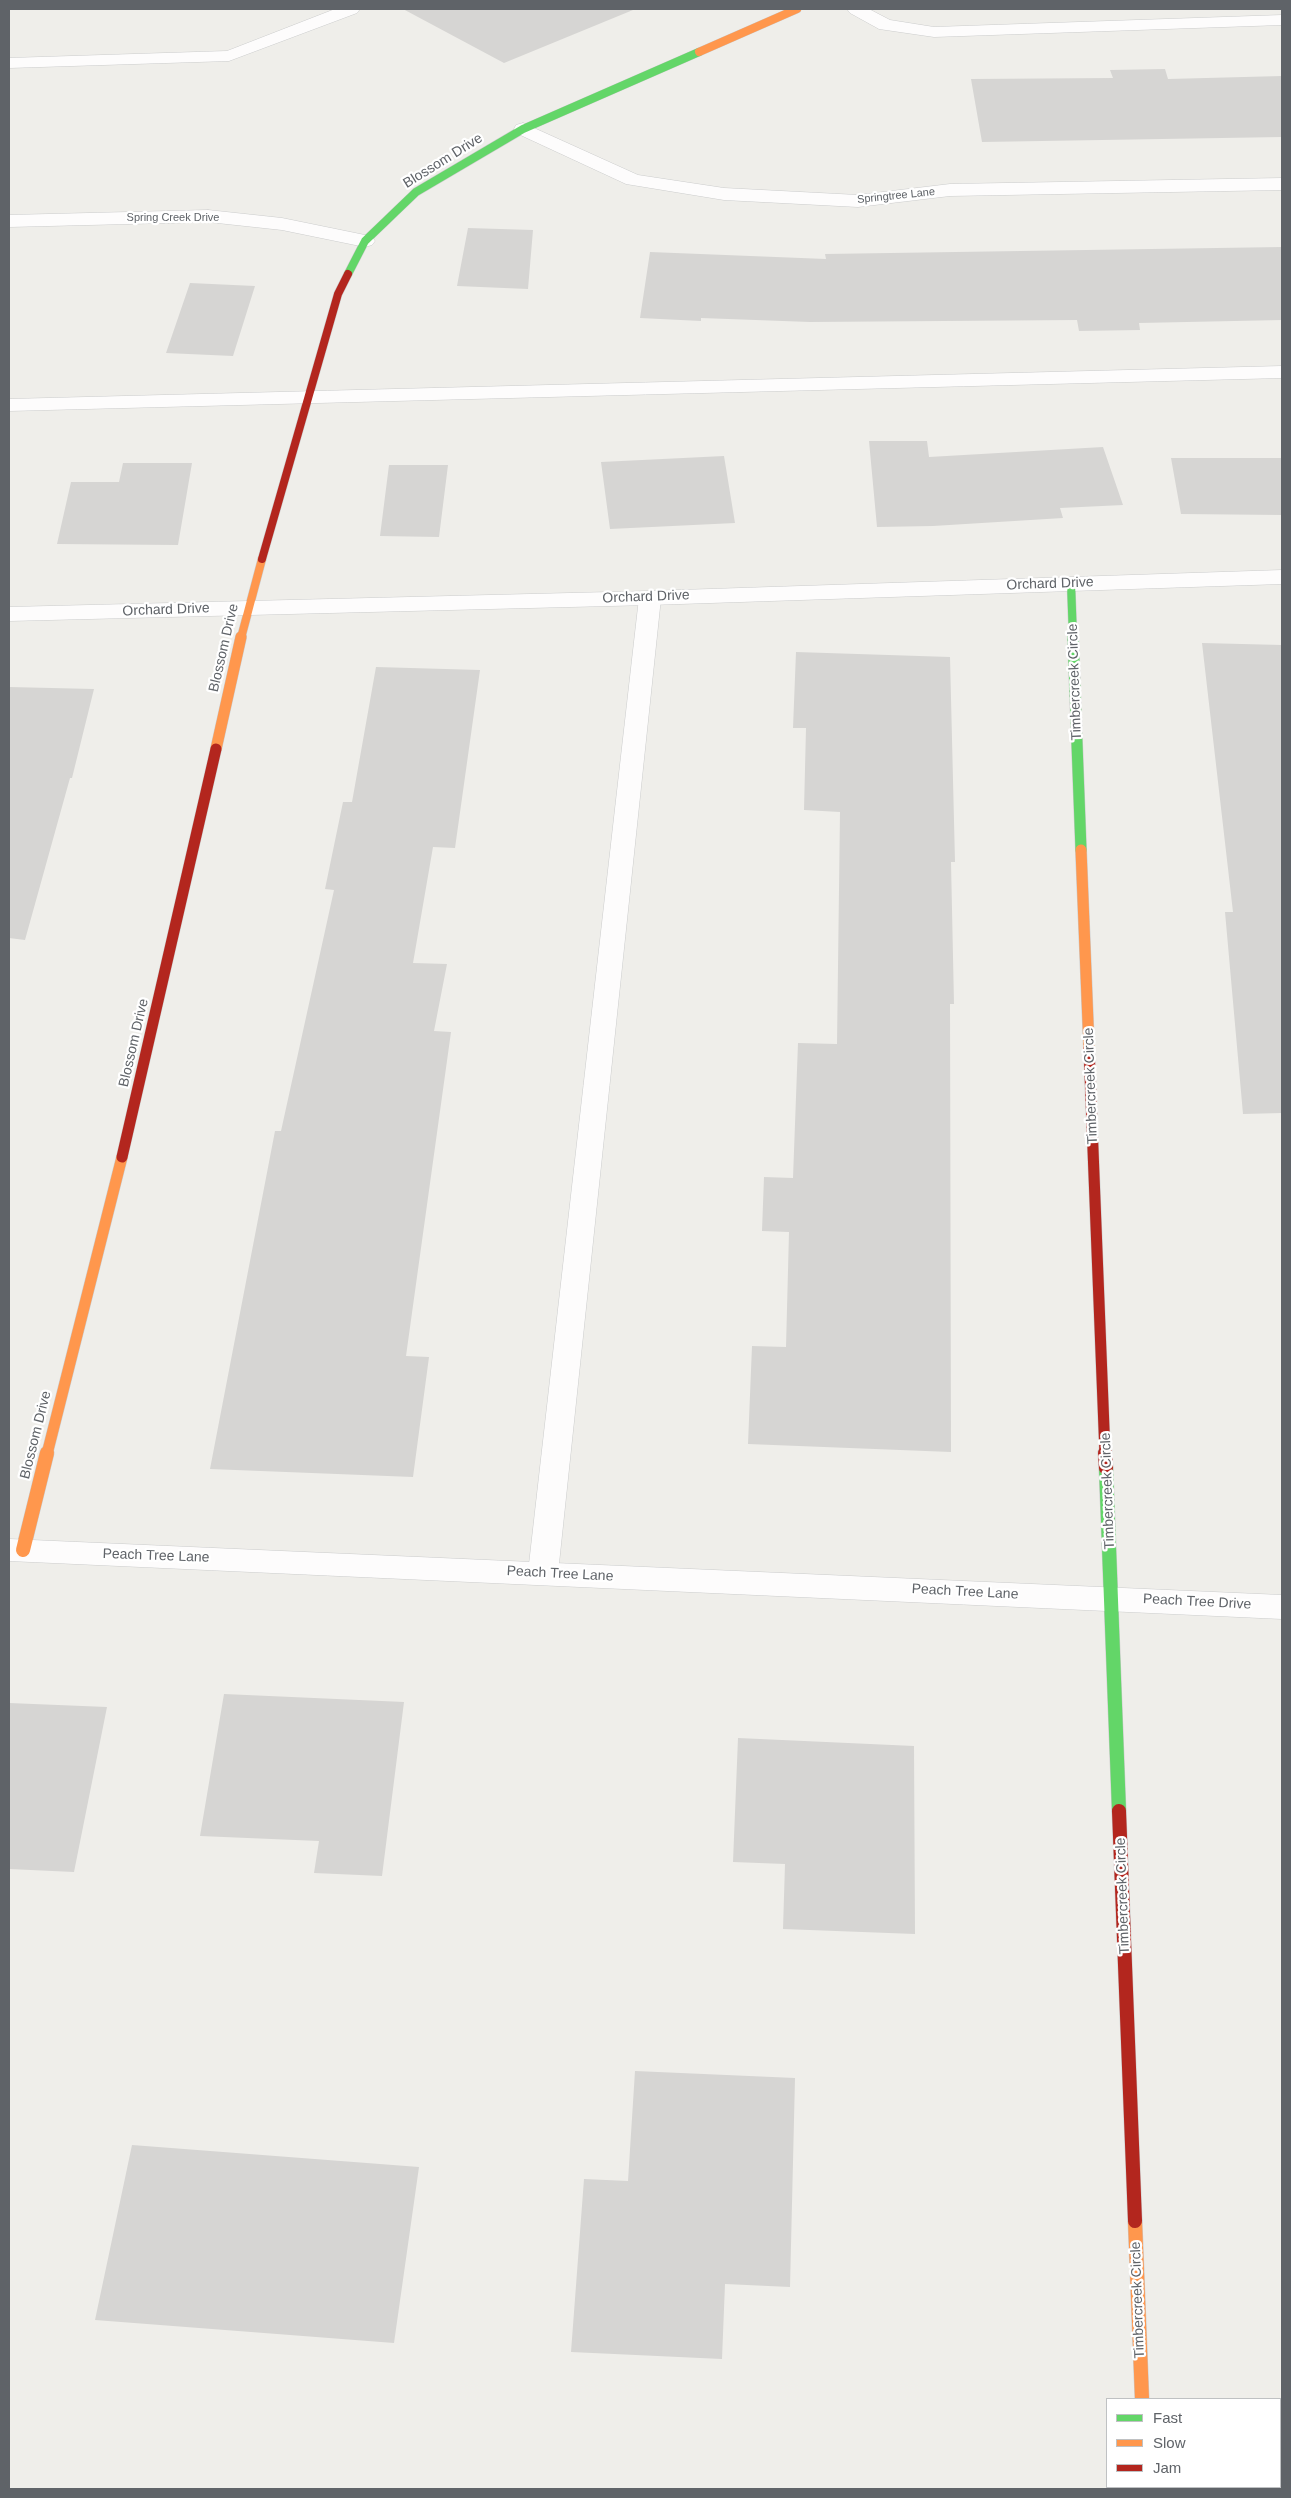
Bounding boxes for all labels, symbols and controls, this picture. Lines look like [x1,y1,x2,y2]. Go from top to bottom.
street label: Blossom Drive [400,130,486,192]
street label: Springtree Lane [856,185,936,207]
street label: Spring Creek Drive [127,211,219,225]
street label: Orchard Drive [1006,574,1094,594]
street label: Orchard Drive [602,587,690,607]
street label: Orchard Drive [122,600,210,620]
street label: Blossom Drive [206,602,242,694]
street label: Timbercreek Circle [1065,623,1085,741]
street label: Blossom Drive [116,997,152,1089]
street label: Timbercreek Circle [1081,1027,1101,1145]
street label: Blossom Drive [17,1389,55,1481]
street label: Timbercreek Circle [1098,1432,1118,1550]
street label: Peach Tree Lane [102,1546,210,1566]
street label: Peach Tree Lane [506,1563,614,1585]
street label: Peach Tree Lane [911,1581,1019,1603]
street label: Peach Tree Drive [1142,1591,1252,1613]
street label: Timbercreek Circle [1113,1837,1133,1955]
street label: Timbercreek Circle [1128,2241,1148,2359]
legend [1106,2398,1281,2488]
text: Fast [1153,2409,1182,2426]
text: Slow [1153,2434,1186,2451]
text: Jam [1153,2459,1181,2476]

